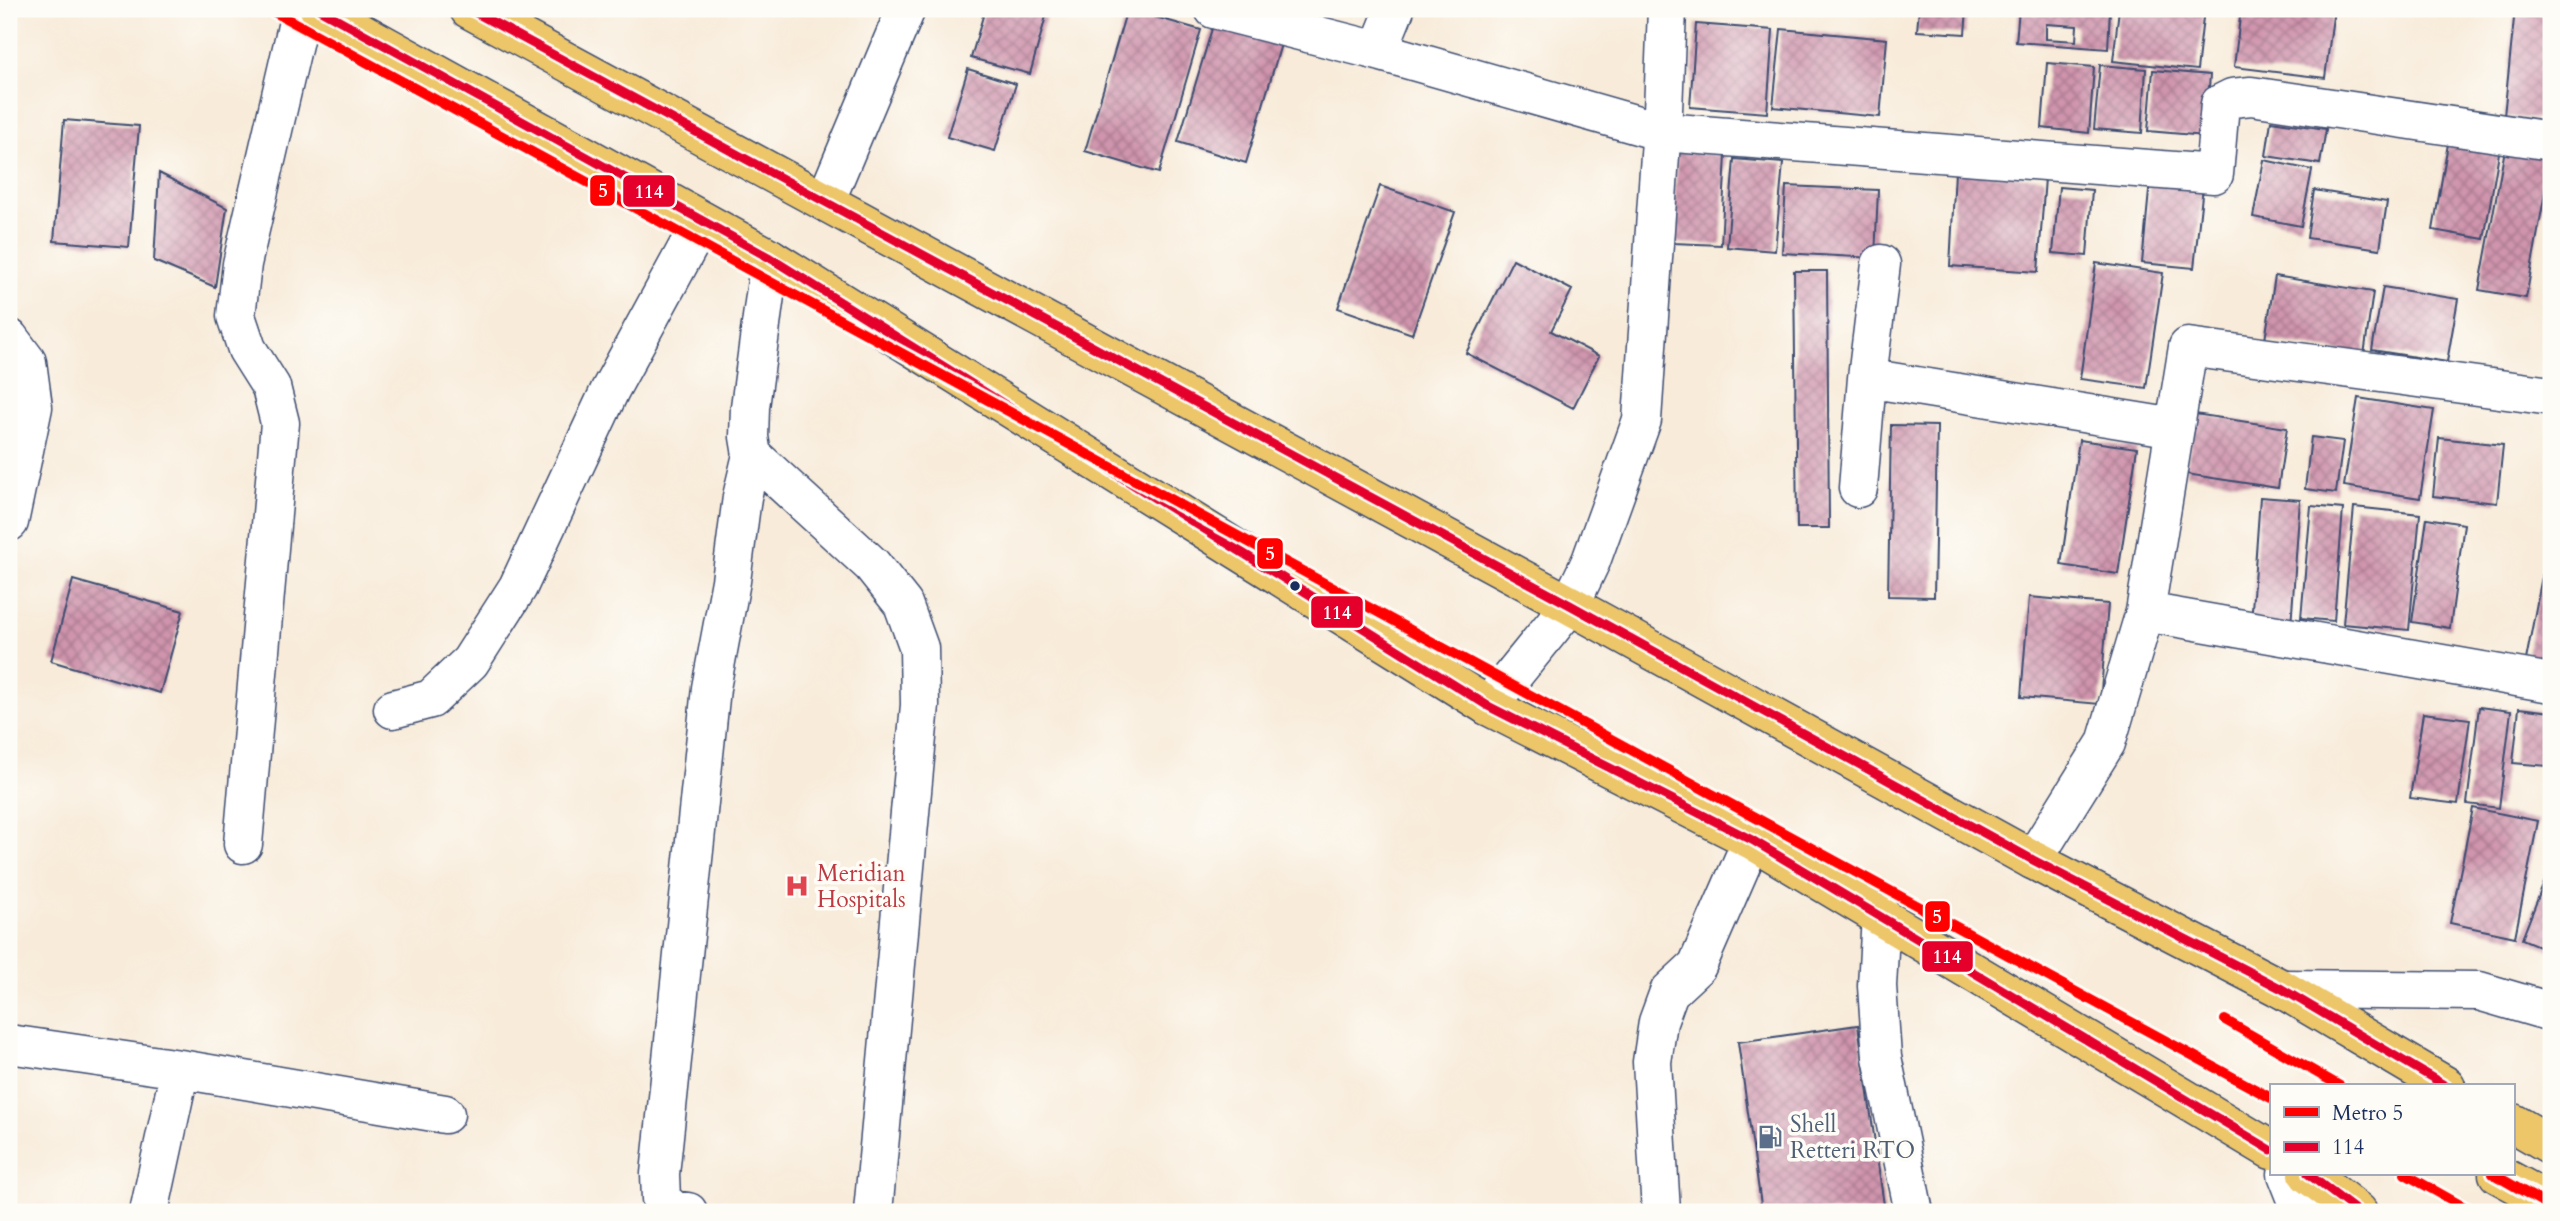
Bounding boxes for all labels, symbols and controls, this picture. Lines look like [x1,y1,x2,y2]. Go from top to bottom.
line badge: 5 [589,174,616,207]
line badge: 114 [622,174,676,208]
text: 5 [598,178,608,204]
text: 114 [634,179,664,205]
line badge: 5 [1256,537,1284,570]
text: 5 [1265,541,1275,567]
unlabelled marker [1288,579,1302,593]
line badge: 114 [1310,595,1364,629]
text: 114 [1322,600,1352,626]
place label: Meridian Hospitals [817,858,906,915]
hospital icon: Meridian Hospitals [783,872,811,900]
line badge: 5 [1924,900,1951,933]
text: 5 [1932,904,1942,930]
line badge: 114 [1921,940,1974,973]
text: 114 [1932,944,1962,970]
legend [2270,1084,2514,1176]
text: Metro 5 [2332,1099,2403,1128]
place label: Shell Retteri RTO [1790,1109,1915,1166]
fuel station icon: Shell Retteri RTO [1756,1123,1784,1151]
text: 114 [2332,1133,2365,1162]

